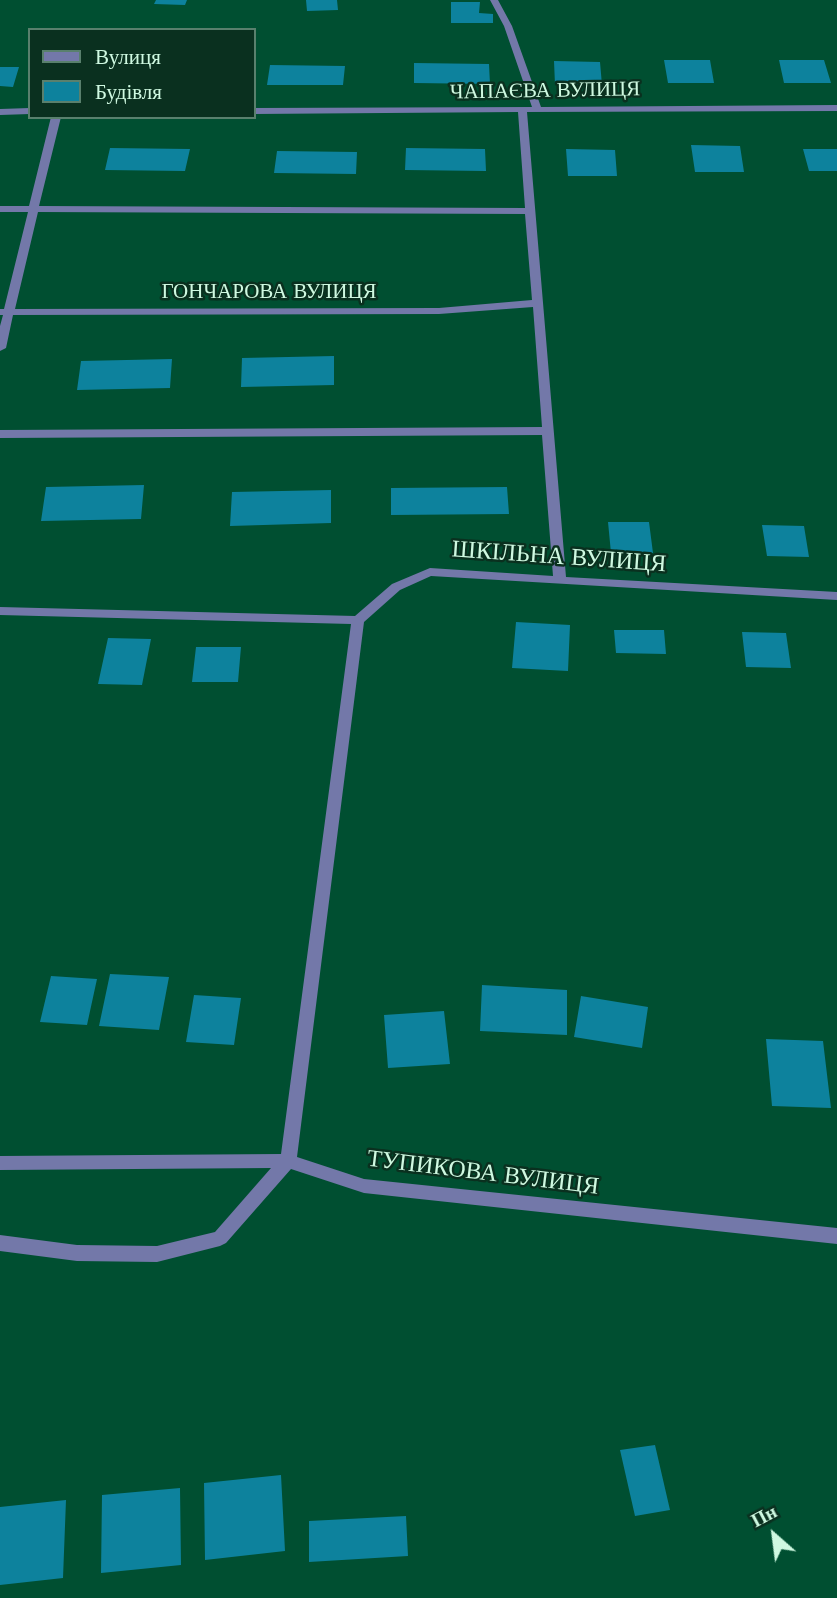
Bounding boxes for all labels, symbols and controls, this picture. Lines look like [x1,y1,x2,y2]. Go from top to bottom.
legend [28,28,256,119]
text: Вулиця [95,44,161,70]
street label: ЧАПАЄВА ВУЛИЦЯ [450,77,640,105]
text: Будівля [95,79,162,105]
street label: ГОНЧАРОВА ВУЛИЦЯ [161,279,377,305]
street label: ШКІЛЬНА ВУЛИЦЯ [451,535,667,579]
street label: ТУПИКОВА ВУЛИЦЯ [366,1145,600,1201]
north arrow [739,1500,809,1570]
text: Пн [747,1500,781,1532]

